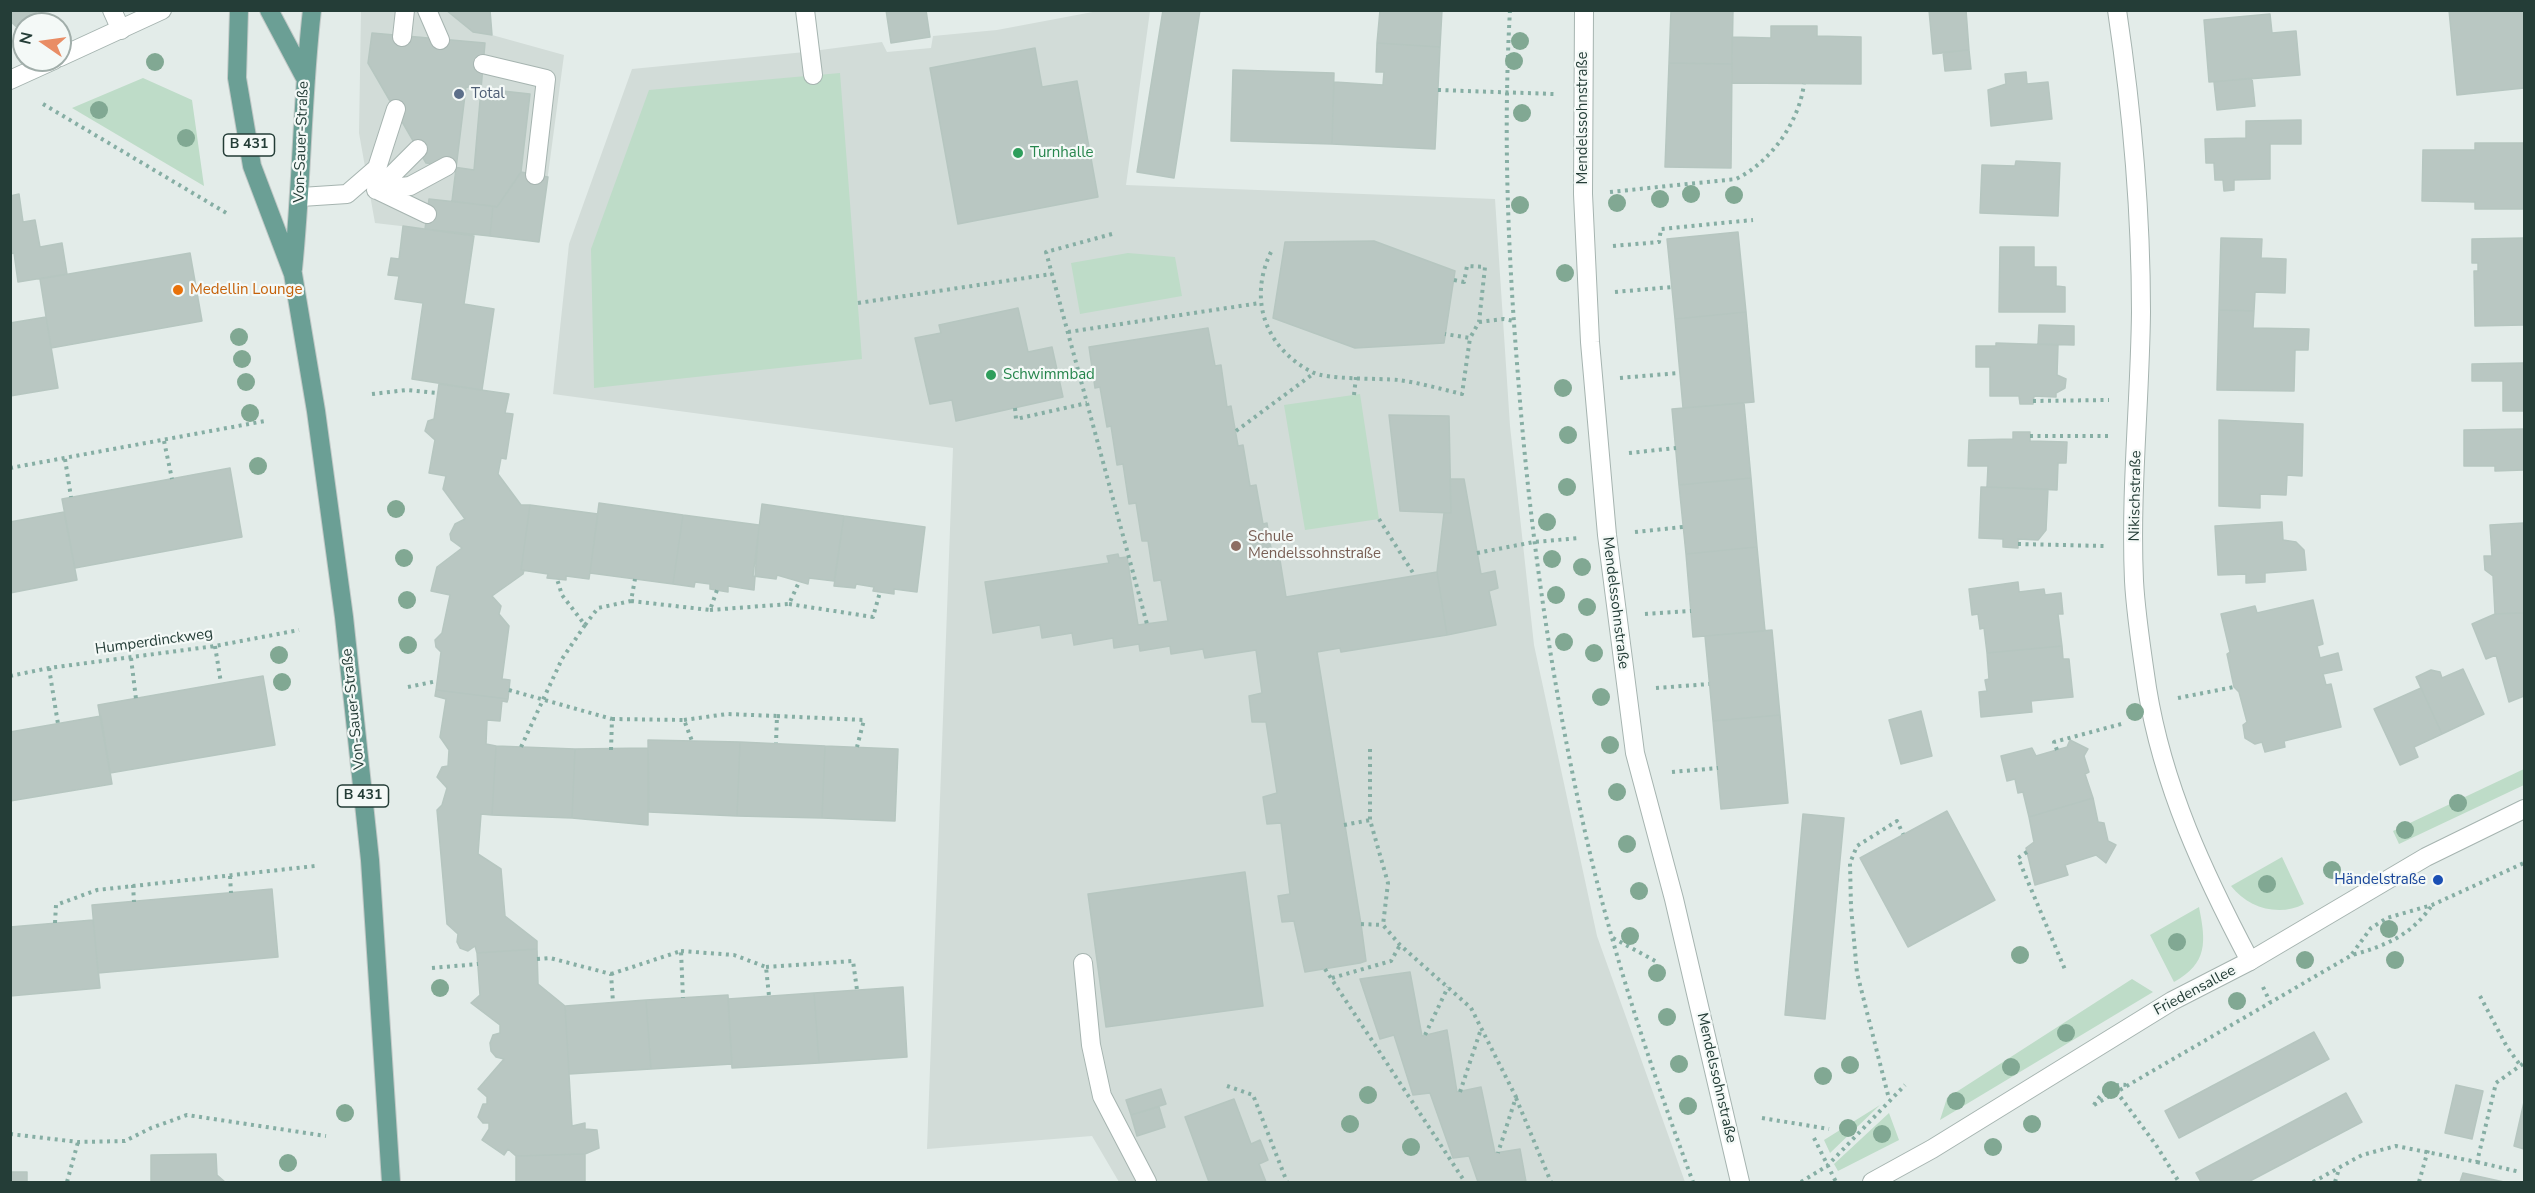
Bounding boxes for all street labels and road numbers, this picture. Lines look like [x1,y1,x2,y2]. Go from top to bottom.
street label: Mendelssohnstraße [1574,51,1592,185]
street label: Von-Sauer-Straße [291,81,313,203]
road number: B 431 [224,134,274,156]
street label: Nikischstraße [2126,450,2146,542]
street label: Mendelssohnstraße [1598,536,1632,670]
street label: Humperdinckweg [94,625,214,659]
street label: Von-Sauer-Straße [339,647,369,771]
road number: B 431 [338,785,388,807]
street label: Friedensallee [2151,962,2239,1020]
street label: Mendelssohnstraße [1692,1011,1740,1145]

